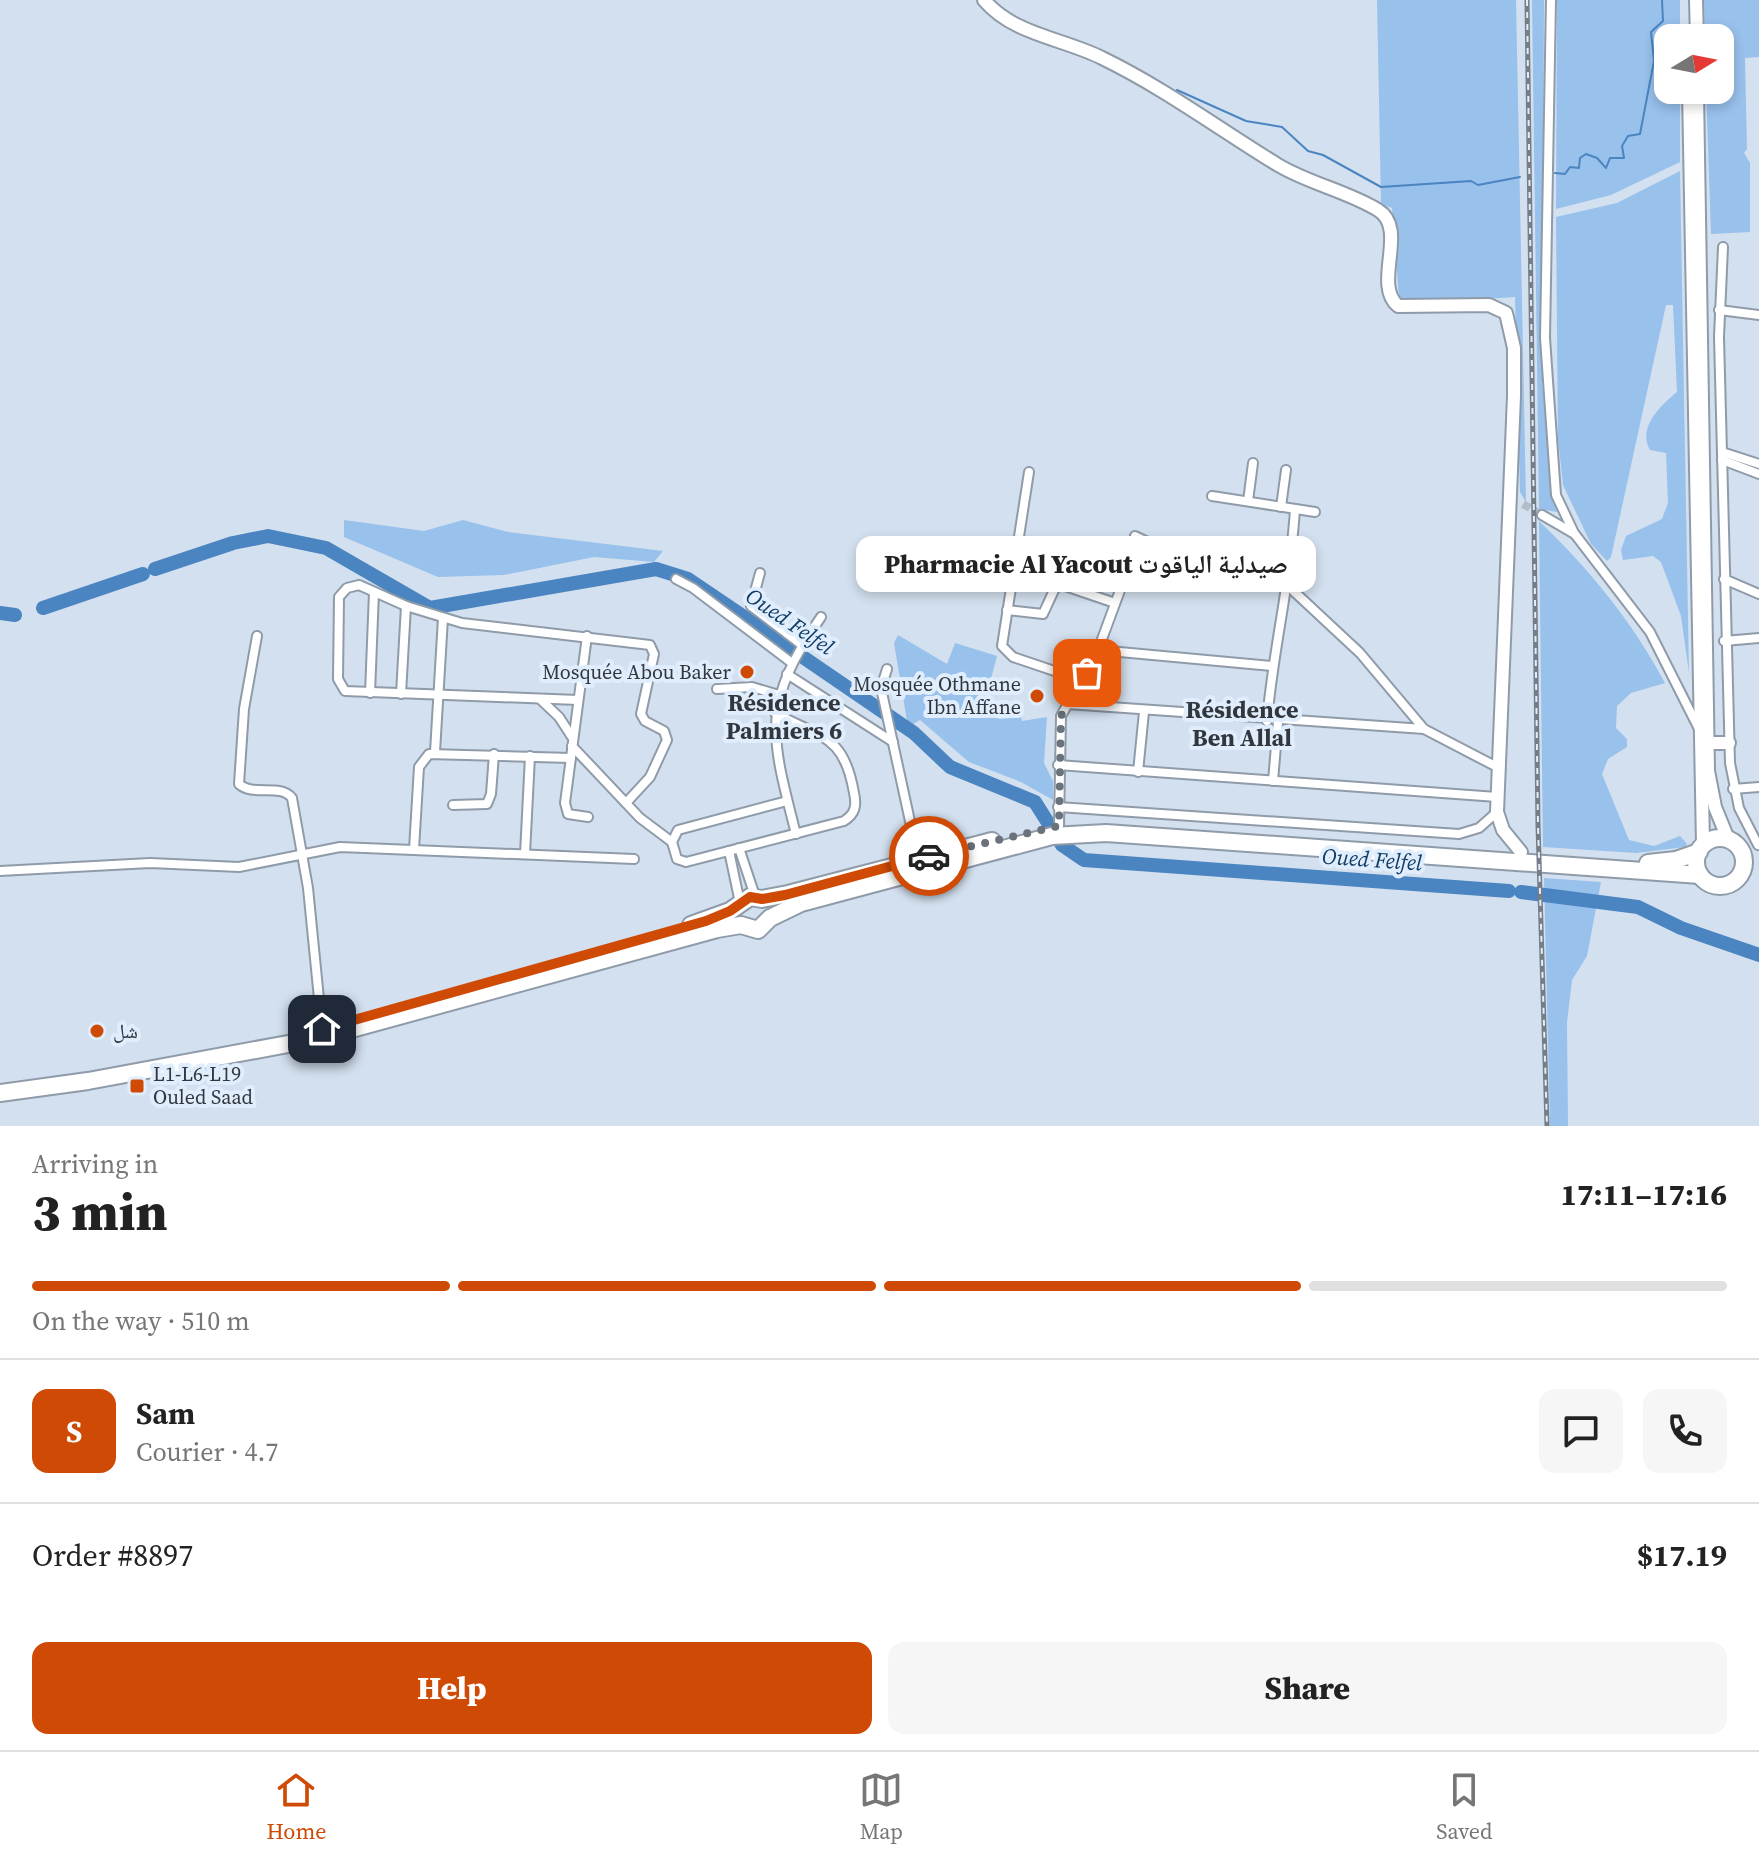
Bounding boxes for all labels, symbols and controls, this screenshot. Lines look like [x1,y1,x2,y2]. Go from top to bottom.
north arrow [1654,24,1734,104]
map controls [1654,24,1734,104]
callout: Pharmacie Al Yacout صيدلية الياقوت [857,537,1317,593]
text: Pharmacie Al Yacout صيدلية الياقوت [884,546,1288,582]
water label: Oued Felfel [740,581,841,662]
pin [1053,639,1121,707]
icon: bag [1065,651,1109,695]
place label: Mosquée Abou Baker [542,658,732,686]
marker: Mosquée Abou Baker [738,663,756,681]
place label: Mosquée Othmane Ibn Affane [853,670,1021,721]
district label: Résidence Palmiers 6 [726,686,842,747]
marker: Mosquée Othmane Ibn Affane [1028,687,1046,705]
district label: Résidence Ben Allal [1185,693,1299,754]
courier [889,816,969,896]
icon: car [907,834,951,878]
water label: Oued Felfel [1321,841,1424,878]
pin [288,995,356,1063]
icon: home [300,1007,344,1051]
place label: شل [113,1017,138,1045]
marker: شل [88,1022,106,1040]
place label: L1-L6-L19 Ouled Saad [153,1060,254,1111]
marker: L1-L6-L19 Ouled Saad [128,1077,146,1095]
text: Arriving in [32,1146,158,1182]
text: 17:11–17:16 [1560,1174,1727,1215]
text: 3 min [32,1176,168,1247]
text: On the way · 510 m [32,1303,250,1339]
button: chat [1539,1389,1623,1473]
button: phone [1643,1389,1727,1473]
text: Sam [136,1393,195,1434]
text: S [66,1411,82,1452]
text: Courier · 4.7 [136,1434,278,1470]
text: Order #8897 [32,1535,193,1576]
text: $17.19 [1637,1535,1727,1576]
button: Help [32,1642,872,1734]
button: Share [888,1642,1727,1734]
tab: Home [266,1768,326,1846]
tab: Map [859,1768,903,1846]
tab: Saved [1436,1768,1493,1846]

